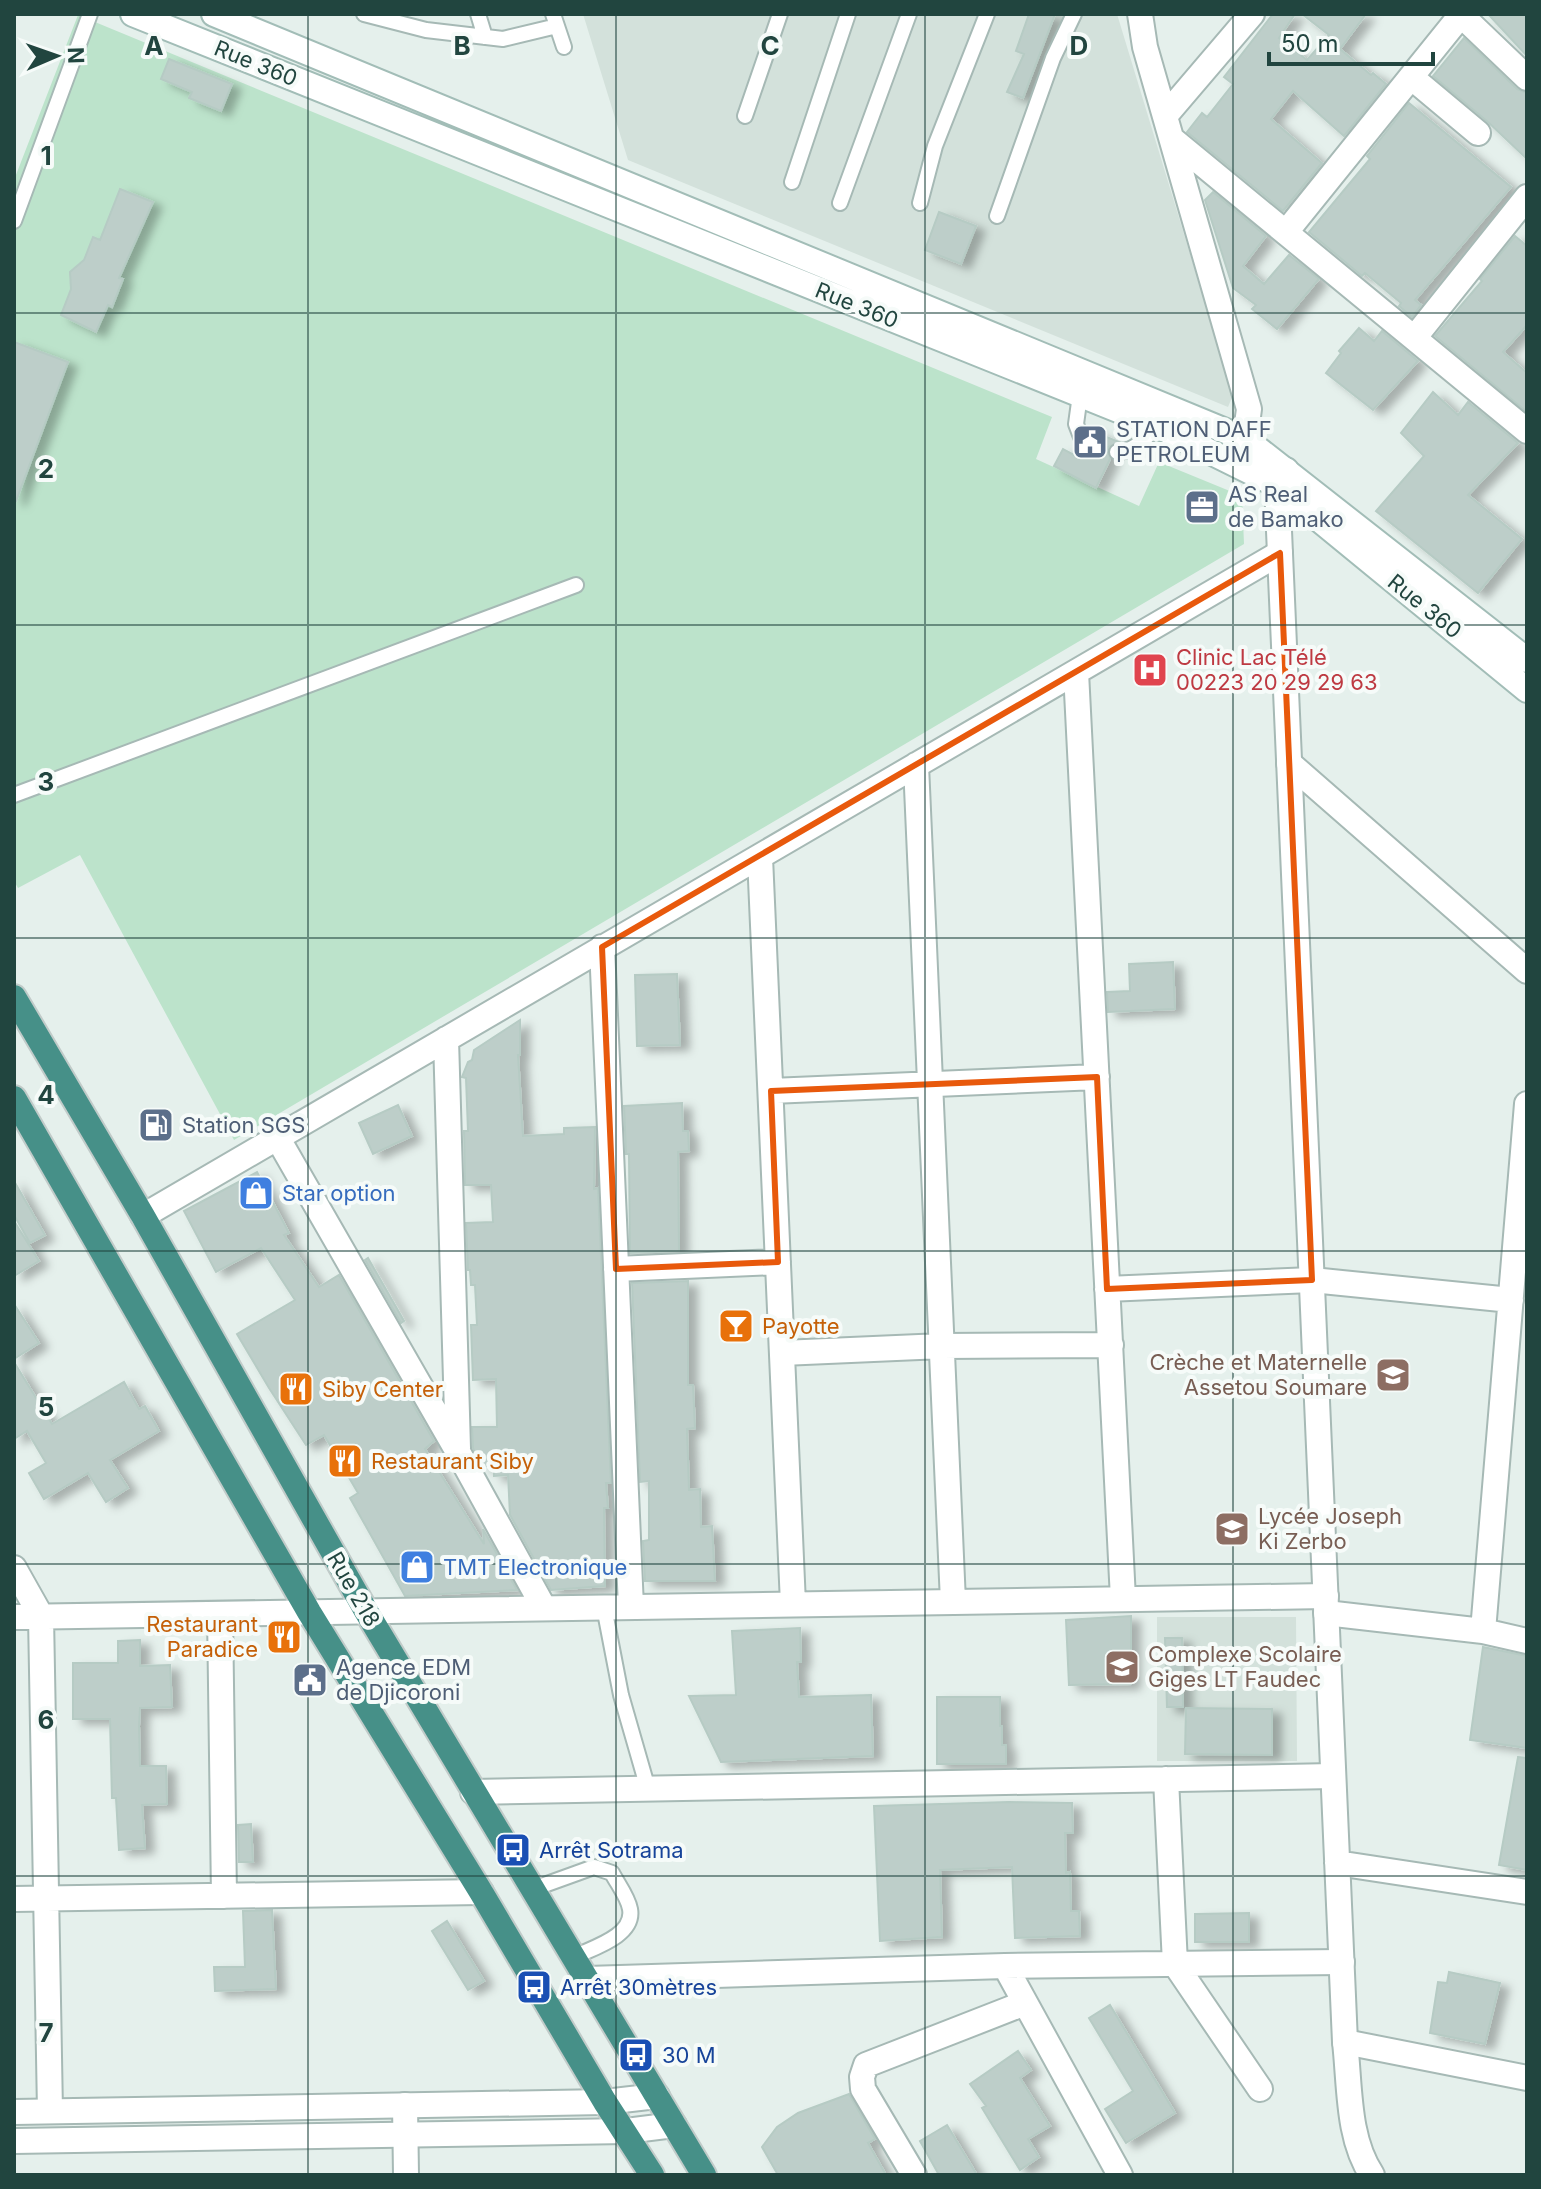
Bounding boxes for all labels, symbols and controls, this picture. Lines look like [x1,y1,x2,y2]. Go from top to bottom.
north arrow [16,16,96,96]
scale bar [1269,16,1433,66]
text: 50 m [1281,29,1339,58]
text: A [144,30,164,61]
text: B [453,30,471,61]
text: C [760,30,780,61]
text: D [1070,30,1088,61]
street label: Rue 360 [211,35,301,91]
text: N [63,46,89,64]
text: 1 [40,140,52,171]
street label: Rue 360 [812,277,902,333]
place label: STATION DAFF PETROLEUM [1116,416,1272,467]
public building icon: STATION DAFF PETROLEUM [1071,423,1109,461]
text: 2 [38,453,54,484]
place label: AS Real de Bamako [1228,481,1344,532]
office icon: AS Real de Bamako [1183,488,1221,526]
street label: Rue 360 [1383,568,1467,644]
place label: Clinic Lac Télé 00223 20 29 29 63 [1176,644,1378,695]
hospital icon: Clinic Lac Télé 00223 20 29 29 63 [1131,651,1169,689]
text: 3 [38,766,54,797]
text: 4 [37,1079,55,1110]
fuel station icon: Station SGS [137,1106,175,1144]
place label: Station SGS [182,1112,305,1138]
shop icon: Star option [237,1174,275,1212]
place label: Star option [282,1180,396,1206]
bar icon: Payotte [717,1307,755,1345]
place label: Payotte [762,1313,840,1339]
place label: Crèche et Maternelle Assetou Soumare [1149,1349,1367,1400]
school or university icon: Crèche et Maternelle Assetou Soumare [1374,1356,1412,1394]
restaurant icon: Siby Center [277,1370,315,1408]
place label: Siby Center [322,1376,443,1402]
text: 5 [38,1391,54,1422]
restaurant icon: Restaurant Siby [326,1442,364,1480]
place label: Restaurant Siby [371,1448,534,1474]
place label: Lycée Joseph Ki Zerbo [1258,1503,1402,1554]
school or university icon: Lycée Joseph Ki Zerbo [1213,1510,1251,1548]
street label: Rue 218 [322,1547,386,1631]
shop icon: TMT Electronique [398,1548,436,1586]
place label: TMT Electronique [443,1554,627,1580]
place label: Restaurant Paradice [146,1611,258,1662]
restaurant icon: Restaurant Paradice [265,1618,303,1656]
place label: Complexe Scolaire Giges LT Faudec [1148,1641,1342,1692]
school or university icon: Complexe Scolaire Giges LT Faudec [1103,1648,1141,1686]
place label: Agence EDM de Djicoroni [336,1654,471,1705]
public building icon: Agence EDM de Djicoroni [291,1661,329,1699]
text: 6 [38,1704,54,1735]
bus stop icon: Arrêt Sotrama [494,1831,532,1869]
place label: Arrêt Sotrama [539,1837,684,1863]
bus stop icon: Arrêt 30mètres [515,1968,553,2006]
place label: Arrêt 30mètres [560,1974,717,2000]
text: 7 [38,2017,54,2048]
bus stop icon: 30 M [617,2036,655,2074]
place label: 30 M [662,2042,716,2068]

